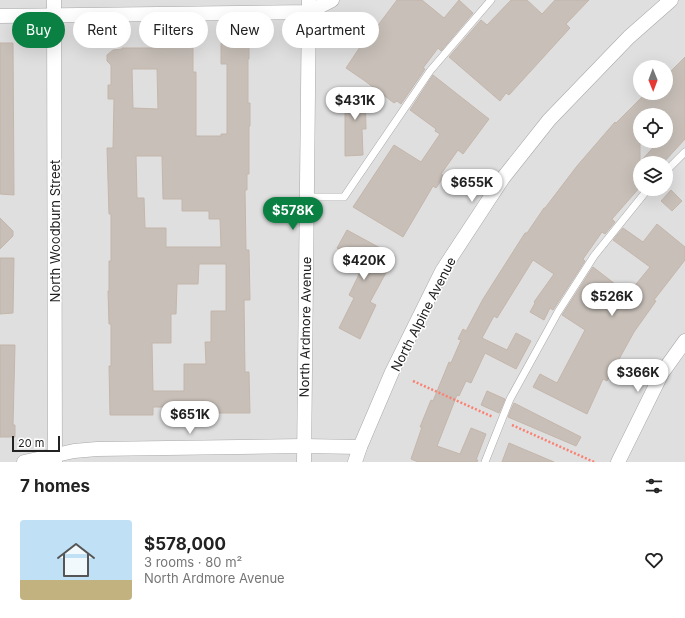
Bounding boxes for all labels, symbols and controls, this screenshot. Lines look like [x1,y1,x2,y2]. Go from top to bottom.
chip: Buy [12,12,65,48]
chip: Rent [73,12,131,48]
chip: Filters [139,12,208,48]
chip: New [216,12,274,48]
chip: Apartment [282,12,379,48]
north arrow [633,60,673,100]
map controls [633,60,673,196]
pin: $431K [327,87,383,121]
text: $431K [335,92,375,108]
button: locate [633,108,673,148]
button: layers [633,156,673,196]
street label: North Woodburn Street [47,160,63,302]
pin: $655K [444,169,500,203]
text: $655K [451,174,493,190]
pin: $578K [265,197,321,231]
text: $578K [272,202,314,218]
pin: $420K [336,247,392,281]
text: $420K [342,252,386,268]
street label: North Alpine Avenue [387,254,459,374]
street label: North Ardmore Avenue [296,257,314,397]
pin: $526K [584,283,640,317]
text: $526K [591,288,633,304]
pin: $366K [610,359,666,393]
text: $366K [616,364,660,380]
pin: $651K [162,401,218,435]
text: $651K [170,406,210,422]
scale bar [12,434,60,453]
text: 20 m [18,436,44,450]
icon: filters [643,475,665,497]
text: 7 homes [20,476,90,496]
text: $578,000 [144,534,226,554]
icon: home [52,536,100,584]
icon: heart [643,549,665,571]
text: 3 rooms · 80 m² [144,554,242,570]
text: North Ardmore Avenue [144,570,285,586]

